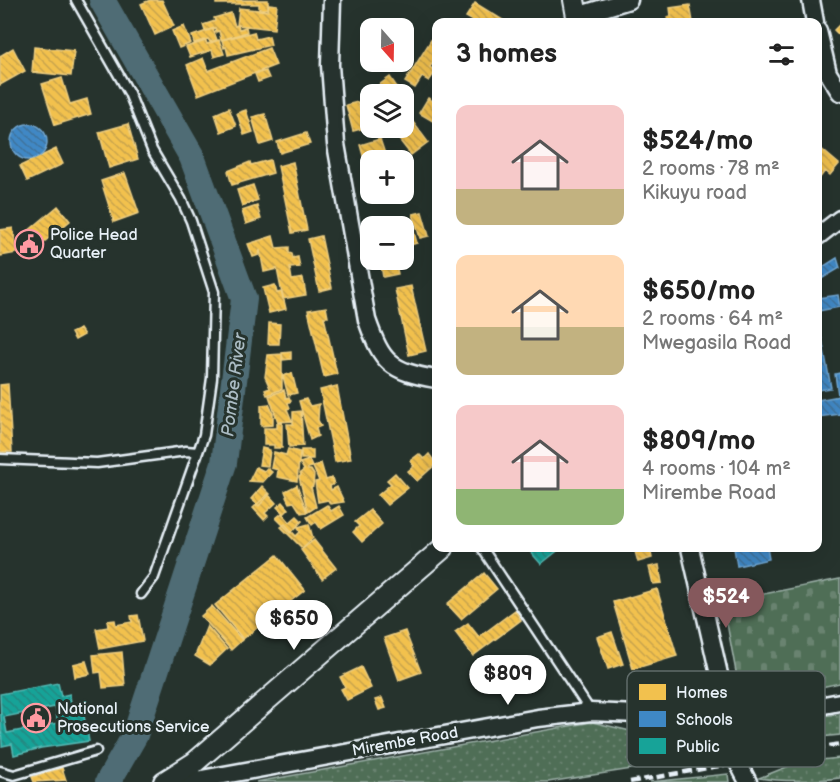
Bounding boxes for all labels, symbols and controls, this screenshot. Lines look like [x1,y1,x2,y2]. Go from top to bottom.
north arrow [360,18,414,72]
map controls [360,18,414,270]
icon: filters [765,38,798,71]
text: 3 homes [456,39,557,70]
button: layers [360,84,414,138]
text: $524/mo [642,126,753,157]
icon: home [504,129,576,201]
button: + [360,150,414,204]
text: 2 rooms · 78 m² [642,157,780,181]
text: Kikuyu road [642,181,747,205]
button: − [360,216,414,270]
place label: Police Head Quarter [50,226,138,263]
public building icon: Police Head Quarter [13,228,45,260]
text: $650/mo [642,276,755,307]
icon: home [504,279,576,351]
text: 2 rooms · 64 m² [642,307,783,331]
water label: Pombe River [217,331,251,438]
text: Mwegasila Road [642,331,791,355]
text: $809/mo [642,426,755,457]
icon: home [504,429,576,501]
text: 4 rooms · 104 m² [642,457,791,481]
text: Mirembe Road [642,481,776,505]
pin: $524 [690,578,762,629]
text: $524 [702,585,750,609]
pin: $650 [258,600,330,651]
text: $650 [269,607,319,631]
pin: $809 [472,655,544,706]
text: $809 [483,662,533,686]
legend [627,671,825,767]
text: Homes [676,684,728,703]
place label: National Prosecutions Service [57,700,210,737]
public building icon: National Prosecutions Service [20,702,52,734]
text: Schools [676,711,733,730]
street label: Mirembe Road [350,723,460,761]
text: Public [676,738,720,757]

